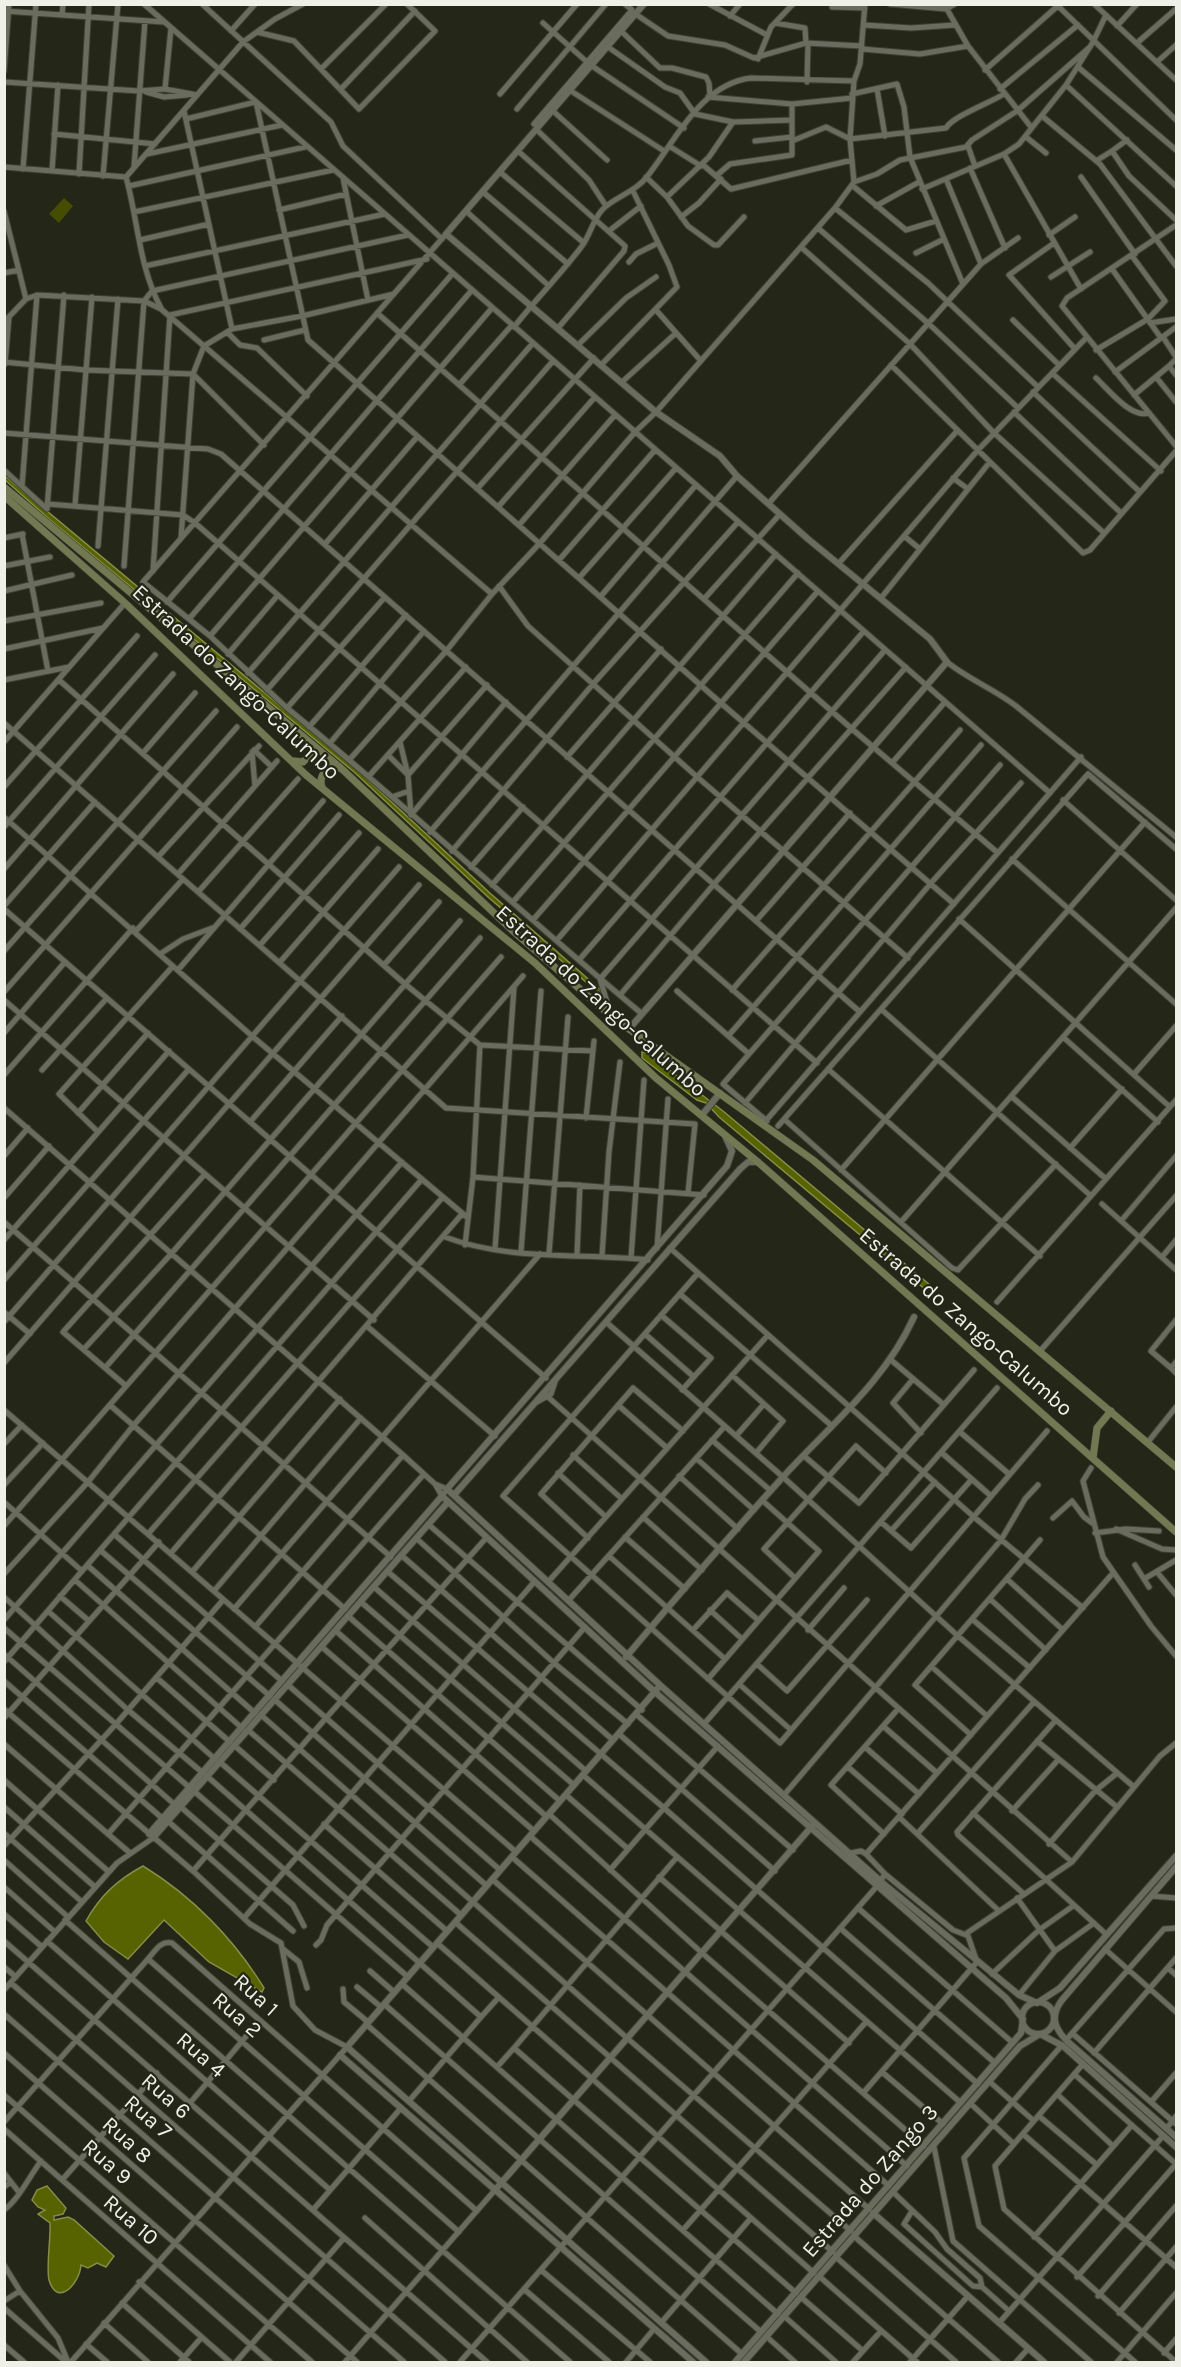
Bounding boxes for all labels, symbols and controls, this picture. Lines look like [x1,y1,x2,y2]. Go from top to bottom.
street label: Estrada do Zango-Calumbo [127,579,345,785]
street label: Estrada do Zango-Calumbo [490,900,712,1102]
street label: Estrada do Zango-Calumbo [854,1222,1078,1422]
street label: Rua 1 [228,1968,284,2022]
street label: Rua 2 [207,1987,267,2043]
street label: Rua 4 [171,2027,231,2083]
street label: Rua 6 [136,2068,196,2124]
street label: Rua 7 [119,2089,177,2145]
street label: Estrada do Zango 3 [797,2099,943,2263]
street label: Rua 8 [97,2111,157,2169]
street label: Rua 9 [77,2134,137,2190]
street label: Rua 10 [98,2189,164,2251]

